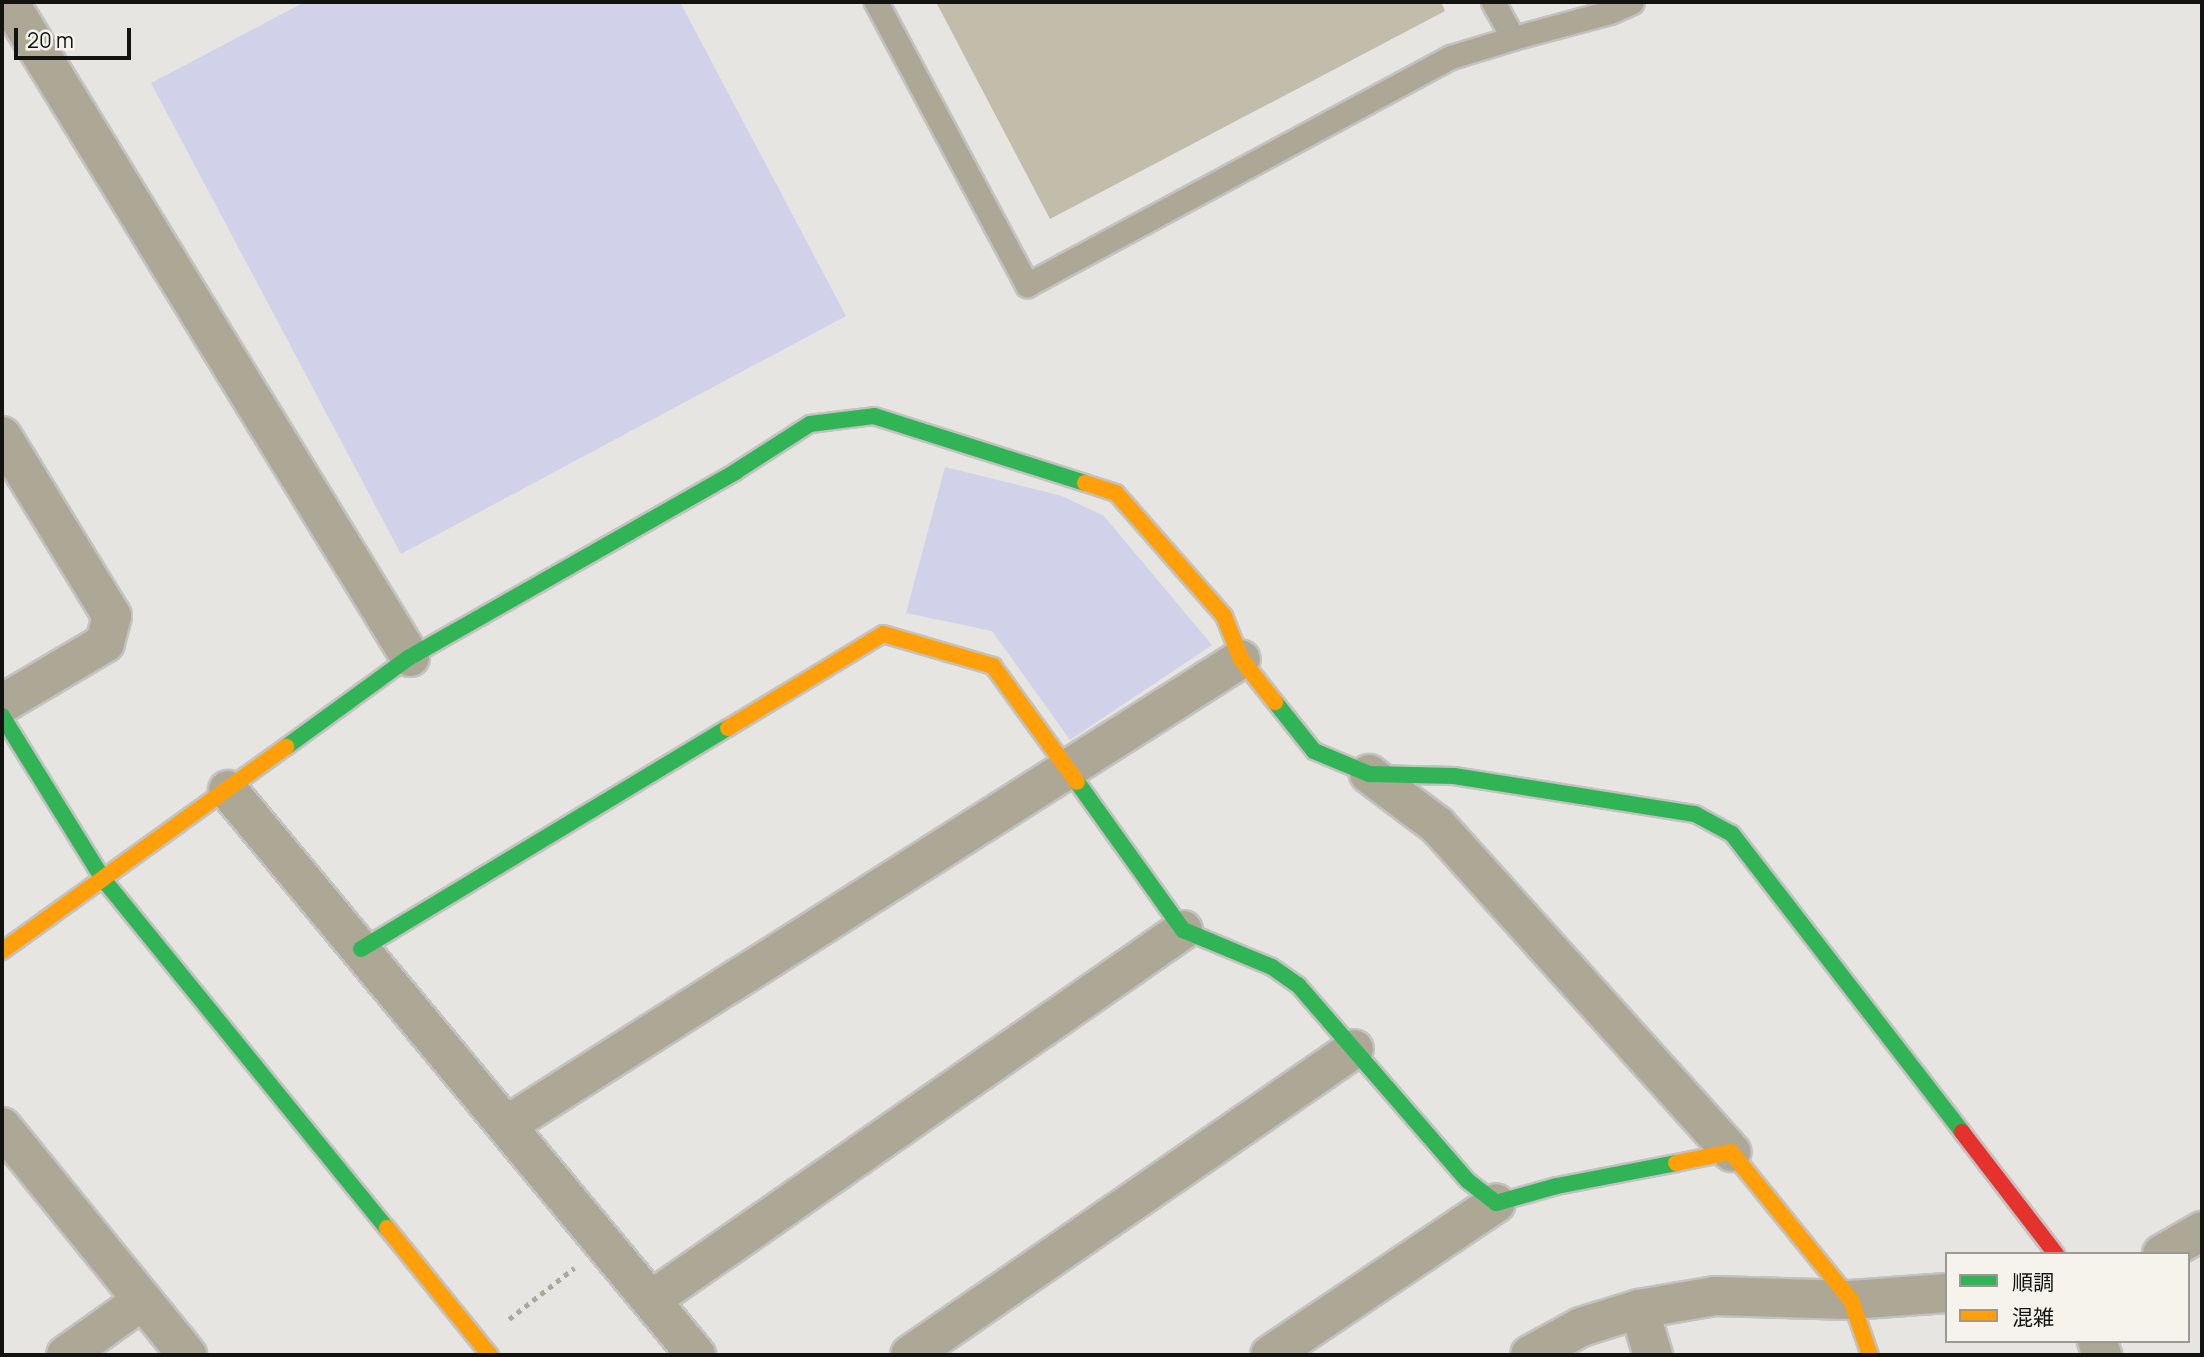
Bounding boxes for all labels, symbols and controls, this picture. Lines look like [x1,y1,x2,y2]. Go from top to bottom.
scale bar [18,14,135,58]
text: 20 m [27,26,74,54]
legend [1945,1252,2190,1343]
text: 順調 [2012,1268,2054,1296]
text: 混雑 [2012,1303,2054,1331]

